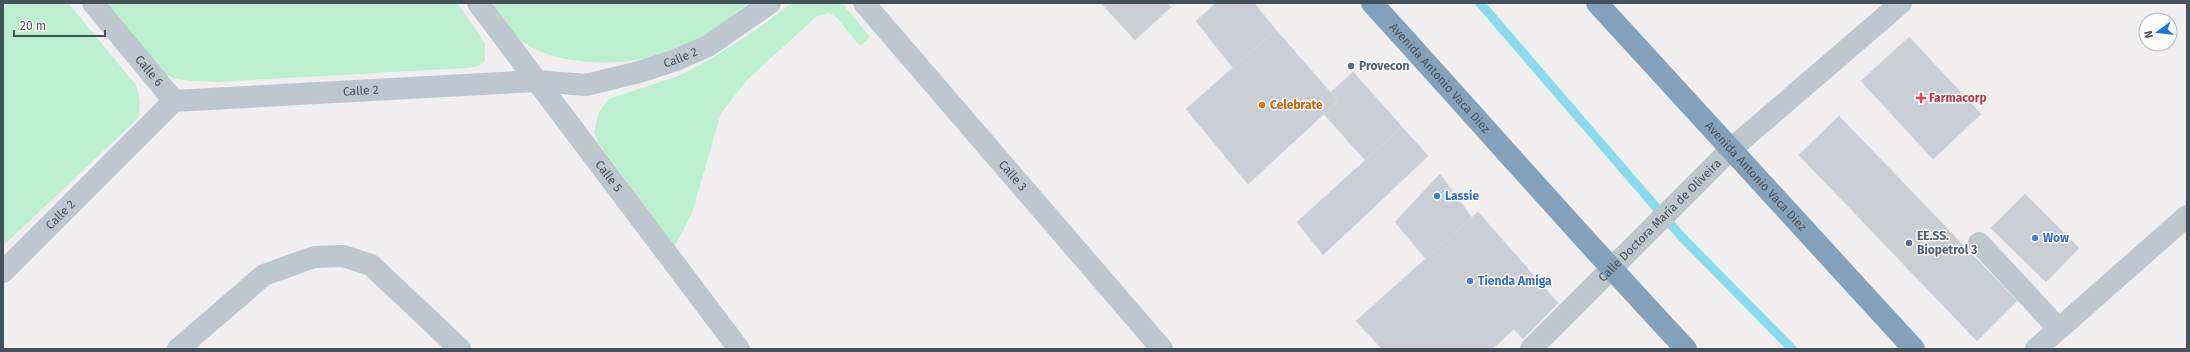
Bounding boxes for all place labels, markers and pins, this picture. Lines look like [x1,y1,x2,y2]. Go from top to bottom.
place label: Provecon [1359,59,1410,73]
marker: Provecon [1346,61,1356,71]
place label: Farmacorp [1929,91,1987,105]
marker: Farmacorp [1916,93,1926,103]
place label: Celebrate [1270,98,1323,112]
marker: Celebrate [1257,100,1267,110]
place label: Lassie [1445,189,1479,203]
marker: Lassie [1432,191,1442,201]
place label: EE.SS. Biopetrol 3 [1917,229,1977,257]
place label: Wow [2043,231,2069,245]
marker: Wow [2030,233,2040,243]
marker: EE.SS. Biopetrol 3 [1904,238,1914,248]
place label: Tienda Amiga [1478,274,1552,288]
marker: Tienda Amiga [1465,276,1475,286]

